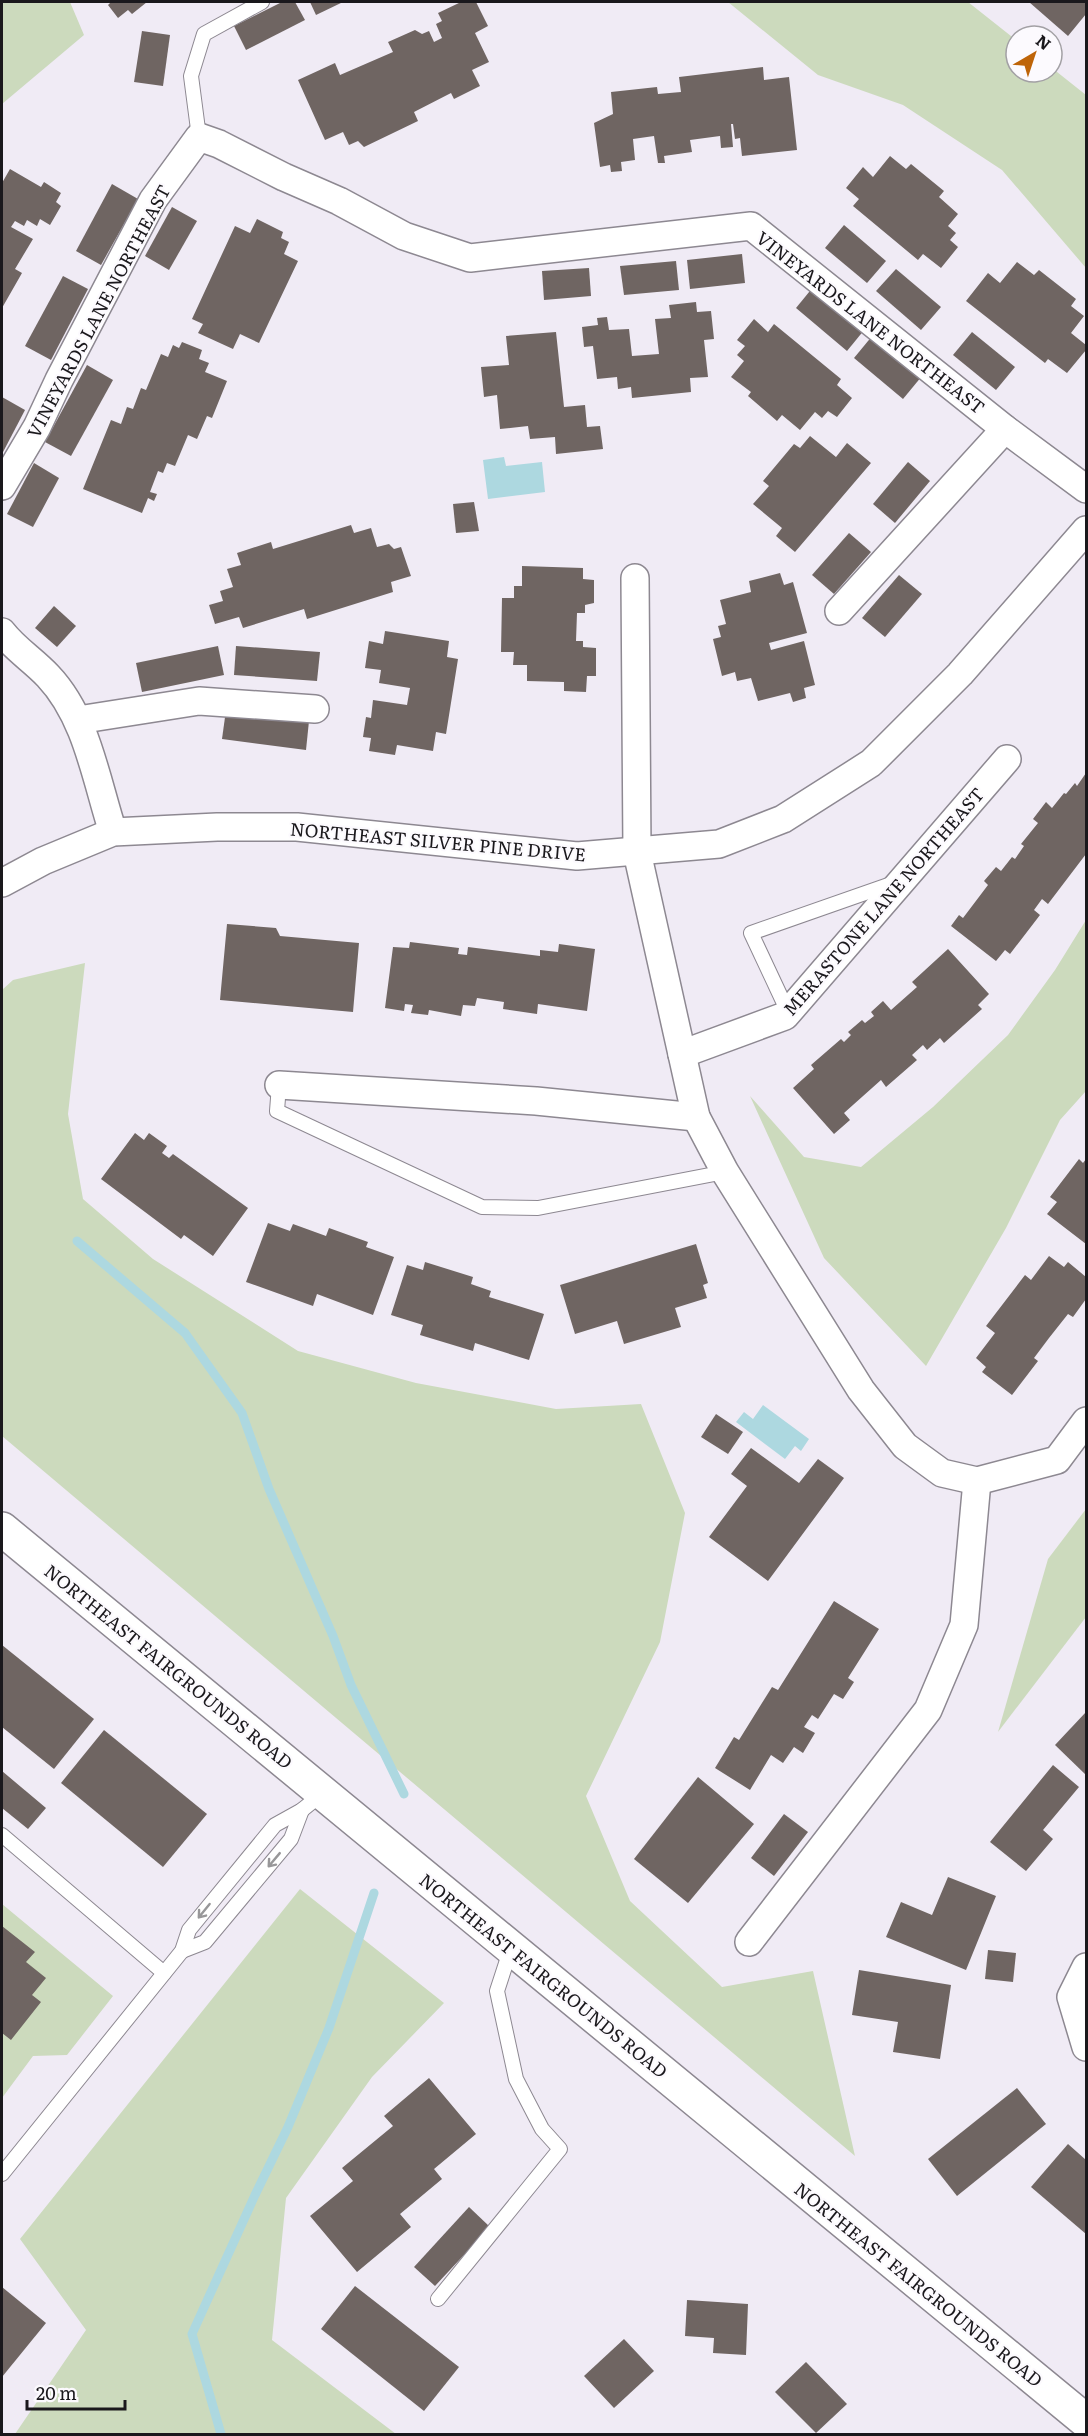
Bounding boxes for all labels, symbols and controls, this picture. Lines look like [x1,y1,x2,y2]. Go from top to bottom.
north arrow [1004,24,1064,84]
text: N [1031,28,1057,55]
street label: VINEYARDS LANE NORTHEAST [19,179,177,443]
street label: VINEYARDS LANE NORTHEAST [751,224,991,420]
street label: MERASTONE LANE NORTHEAST [776,781,990,1021]
street label: NORTHEAST SILVER PINE DRIVE [289,815,587,867]
street label: NORTHEAST FAIRGROUNDS ROAD [39,1557,299,1775]
one-way arrow [267,1852,280,1868]
street label: NORTHEAST FAIRGROUNDS ROAD [414,1866,674,2084]
one-way arrow [198,1903,211,1919]
street label: NORTHEAST FAIRGROUNDS ROAD [789,2175,1049,2393]
scale bar [27,2373,124,2411]
text: 20 m [36,2379,77,2406]

